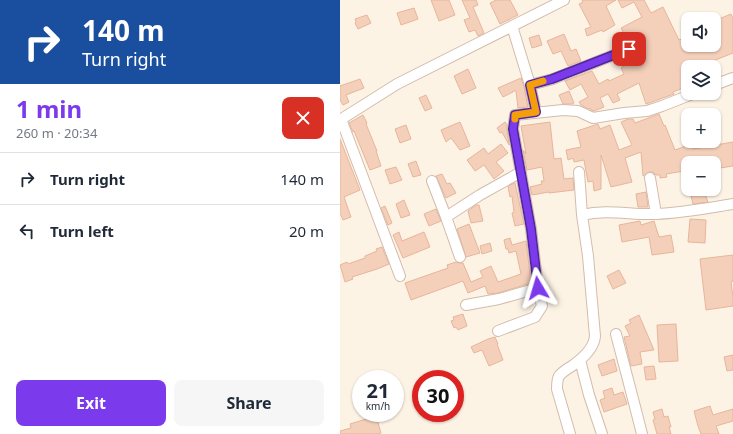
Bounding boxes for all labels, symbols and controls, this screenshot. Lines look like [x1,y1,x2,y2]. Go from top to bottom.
text: 140 m [82,11,165,49]
map controls [681,12,721,196]
button: sound [681,12,721,52]
icon: right [16,16,68,68]
pin [612,32,646,66]
icon: arrive [618,38,640,60]
text: Turn right [82,47,166,71]
button: layers [681,60,721,100]
text: 1 min [16,92,82,125]
button: close [282,97,324,139]
button: + [681,108,721,148]
text: 260 m · 20:34 [16,124,97,142]
button: − [681,156,721,196]
icon: right [16,168,38,190]
text: Turn right [50,169,125,189]
text: 140 m [280,169,324,189]
icon: left [16,220,38,242]
text: Turn left [50,221,114,241]
text: 20 m [289,221,324,241]
position arrow [517,267,559,309]
speed limit sign: 30 [412,370,464,422]
text: 21 [367,377,389,404]
button: Exit [16,380,166,426]
button: Share [174,380,324,426]
text: km/h [366,399,390,413]

